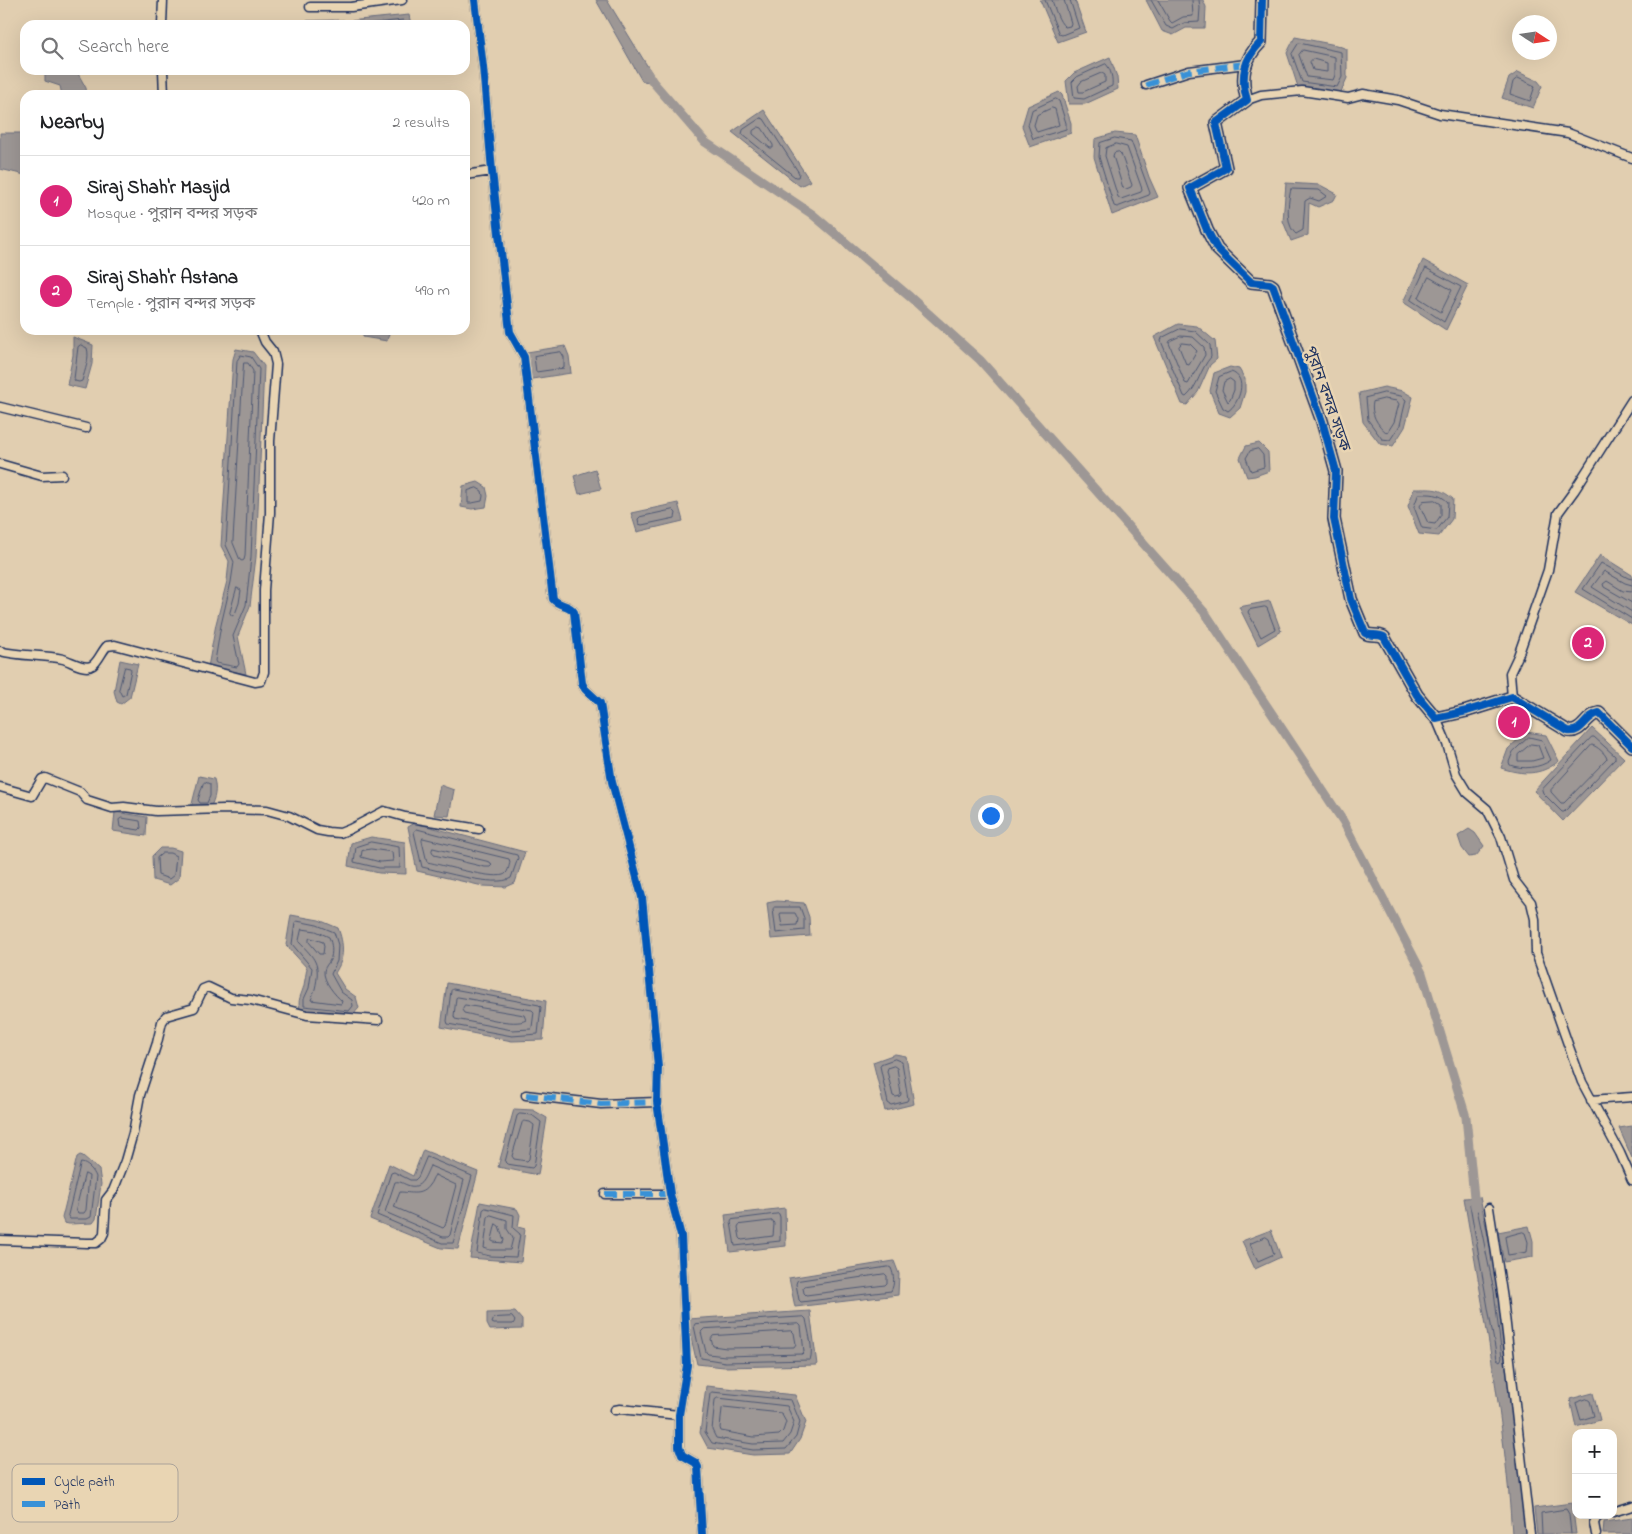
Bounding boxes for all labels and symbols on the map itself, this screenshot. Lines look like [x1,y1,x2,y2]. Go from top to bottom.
north arrow [1512,15,1557,60]
street label: পুরান বন্দর সড়ক [1298,343,1357,456]
pin: 2 [1572,624,1604,662]
pin: 1 [1498,703,1530,741]
your location [978,803,1004,829]
legend [12,1464,178,1522]
text: Cycle path [54,1472,115,1494]
text: Path [54,1495,80,1516]

